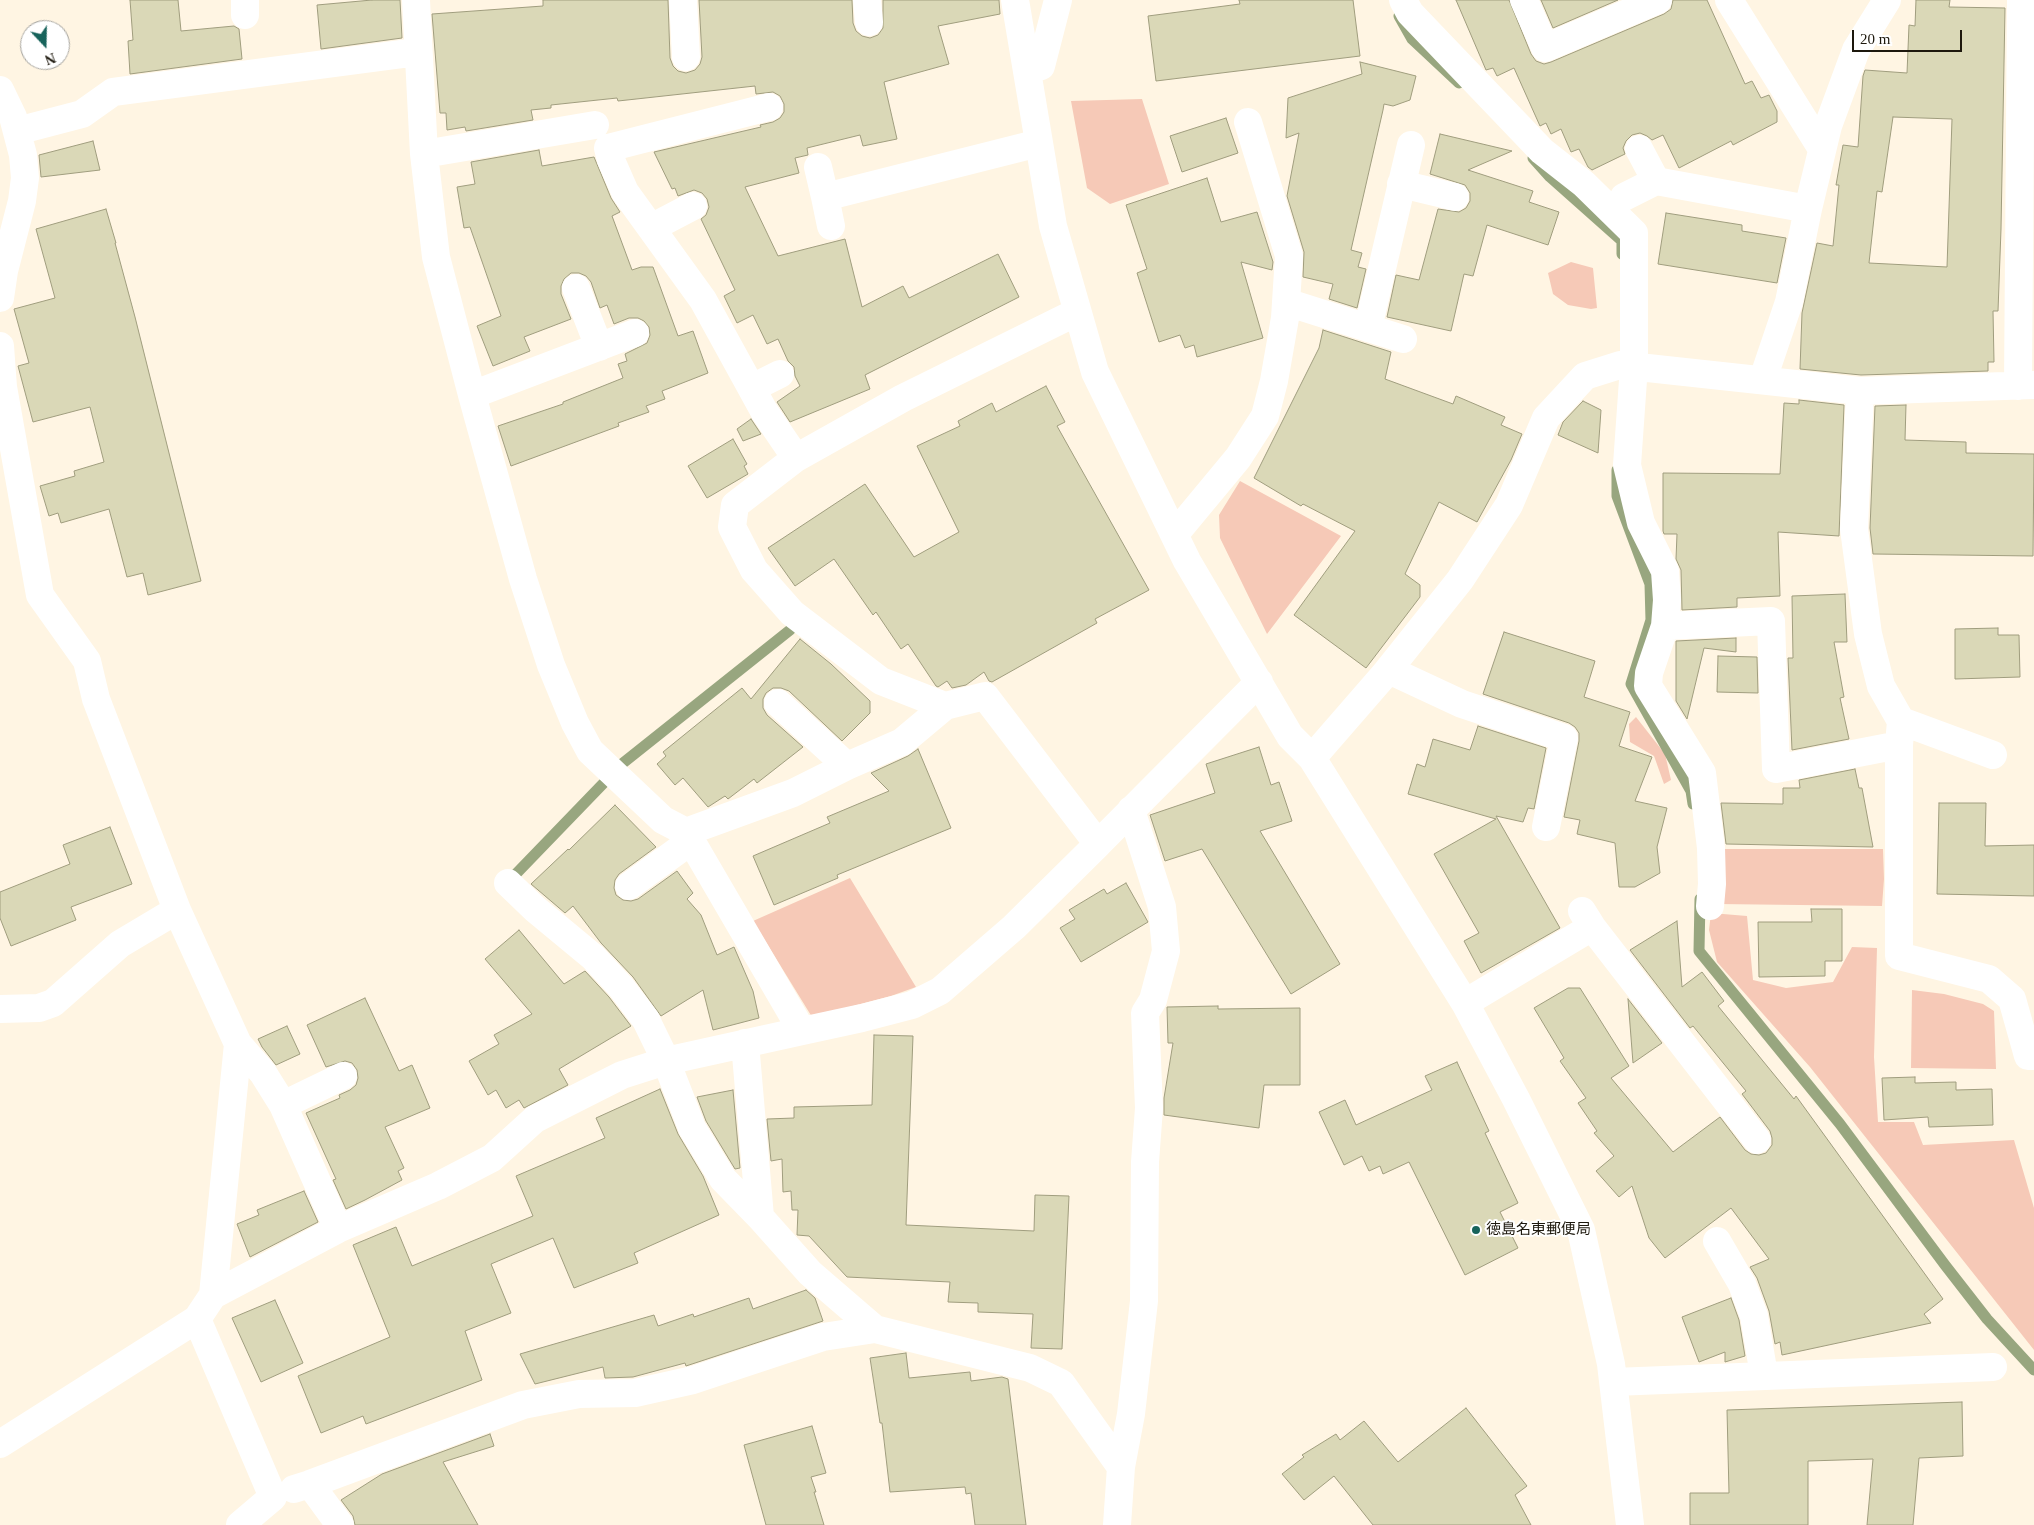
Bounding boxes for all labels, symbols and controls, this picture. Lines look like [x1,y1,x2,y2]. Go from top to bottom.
north arrow [20,20,70,70]
scale bar [1854,20,1964,52]
text: 20 m [1860,31,1890,47]
text: N [43,50,58,67]
place label: 徳島名東郵便局 [1486,1221,1591,1239]
marker: 徳島名東郵便局 [1470,1224,1482,1236]

